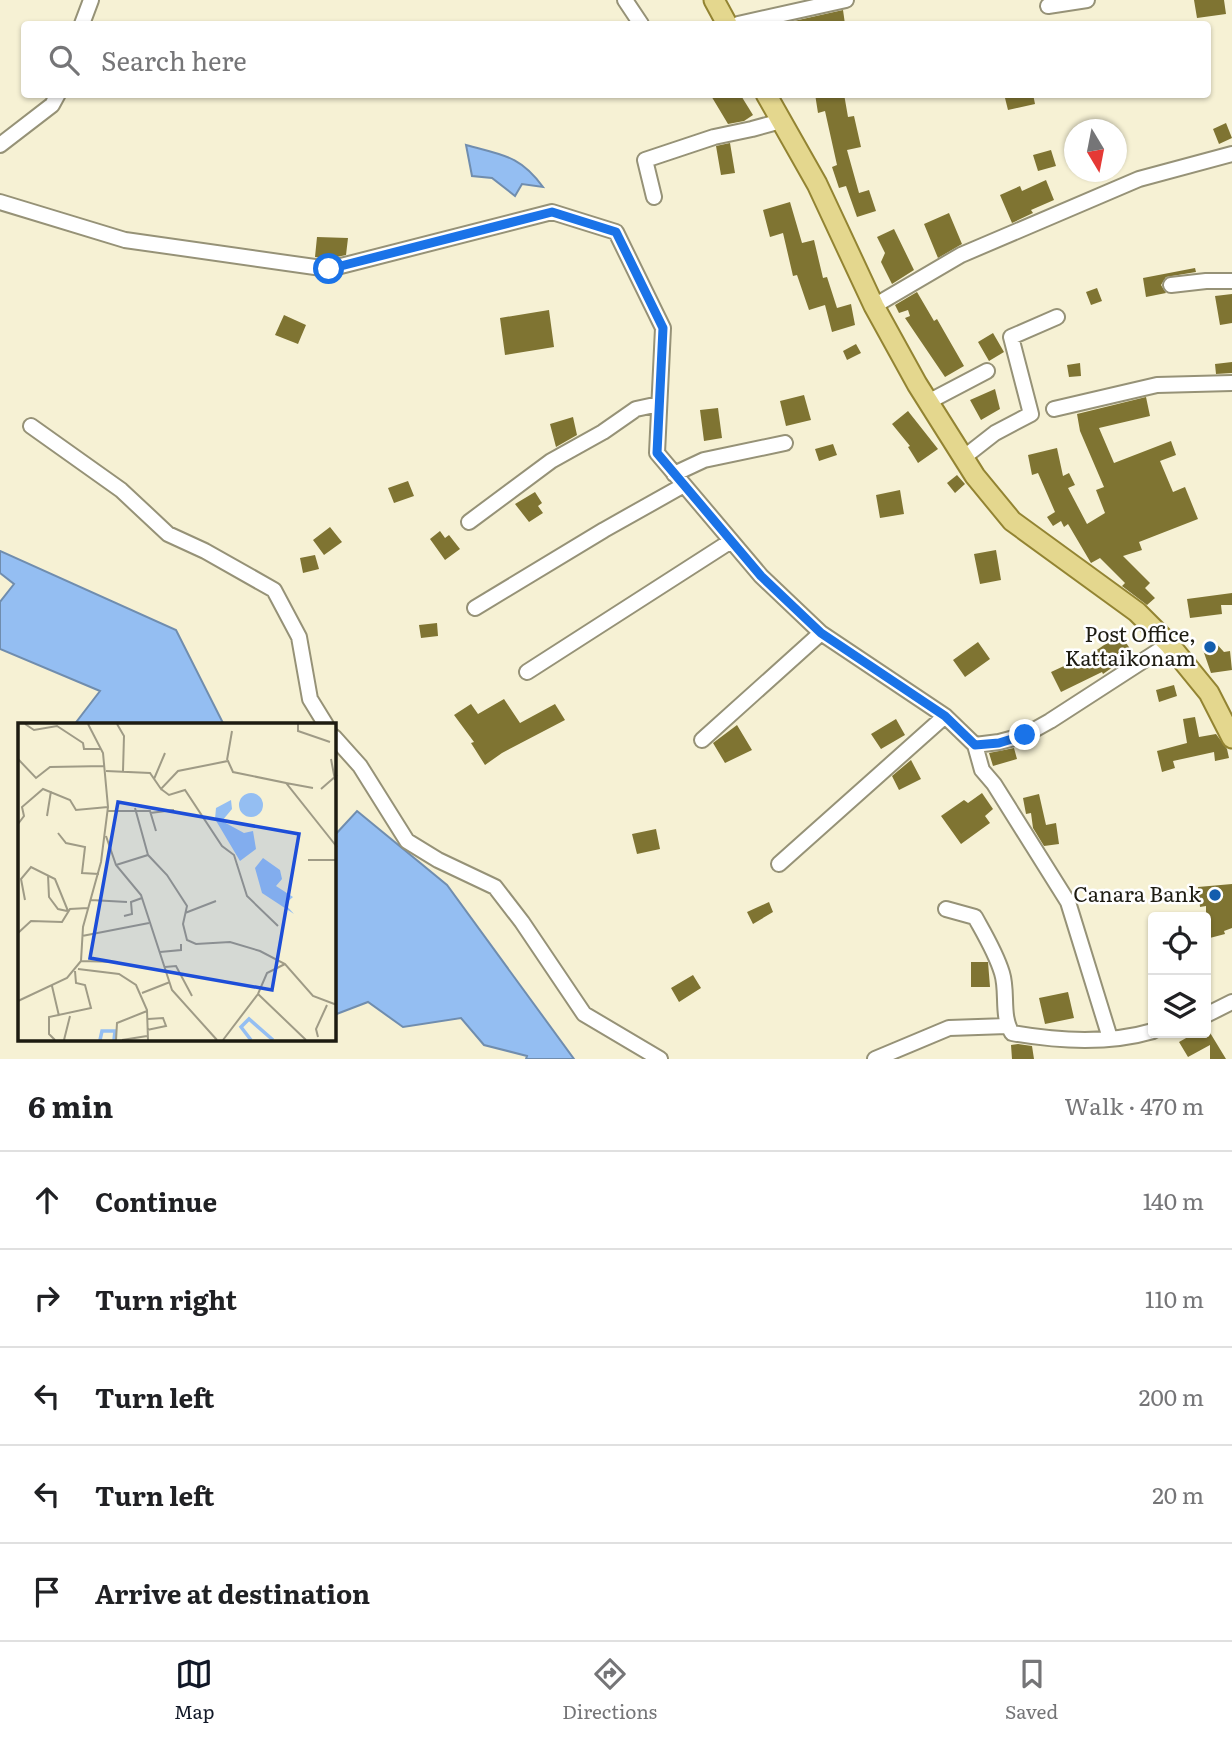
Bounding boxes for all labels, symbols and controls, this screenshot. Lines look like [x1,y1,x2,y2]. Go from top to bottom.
search box [21,21,1211,98]
text: Search here [101,40,247,79]
icon: search [45,41,83,79]
north arrow [1064,119,1127,182]
route start [313,253,344,284]
place label: Post Office, Kattaikonam [1065,617,1196,672]
marker: Post Office, Kattaikonam [1202,639,1218,655]
route end [1009,719,1040,750]
inset map [18,723,336,1042]
place label: Canara Bank [1073,877,1201,908]
marker: Canara Bank [1207,887,1223,903]
map controls [1148,912,1211,1038]
button: locate [1148,912,1211,975]
button: layers [1148,975,1211,1038]
text: 6 min [28,1083,113,1127]
text: Walk · 470 m [1065,1088,1204,1122]
icon: ahead [28,1181,66,1219]
text: Continue [95,1181,217,1220]
text: 140 m [1143,1183,1204,1217]
icon: right [28,1279,66,1317]
text: Turn right [95,1279,237,1318]
text: 110 m [1145,1281,1204,1315]
icon: left [28,1377,66,1415]
text: Turn left [95,1377,214,1416]
text: 200 m [1139,1379,1204,1413]
icon: left [28,1475,66,1513]
text: Turn left [95,1475,214,1514]
text: 20 m [1152,1477,1204,1511]
icon: arrive [28,1573,66,1611]
text: Arrive at destination [95,1573,370,1612]
tab: Map [174,1655,214,1725]
tab: Directions [562,1655,657,1725]
tab: Saved [1005,1655,1058,1725]

